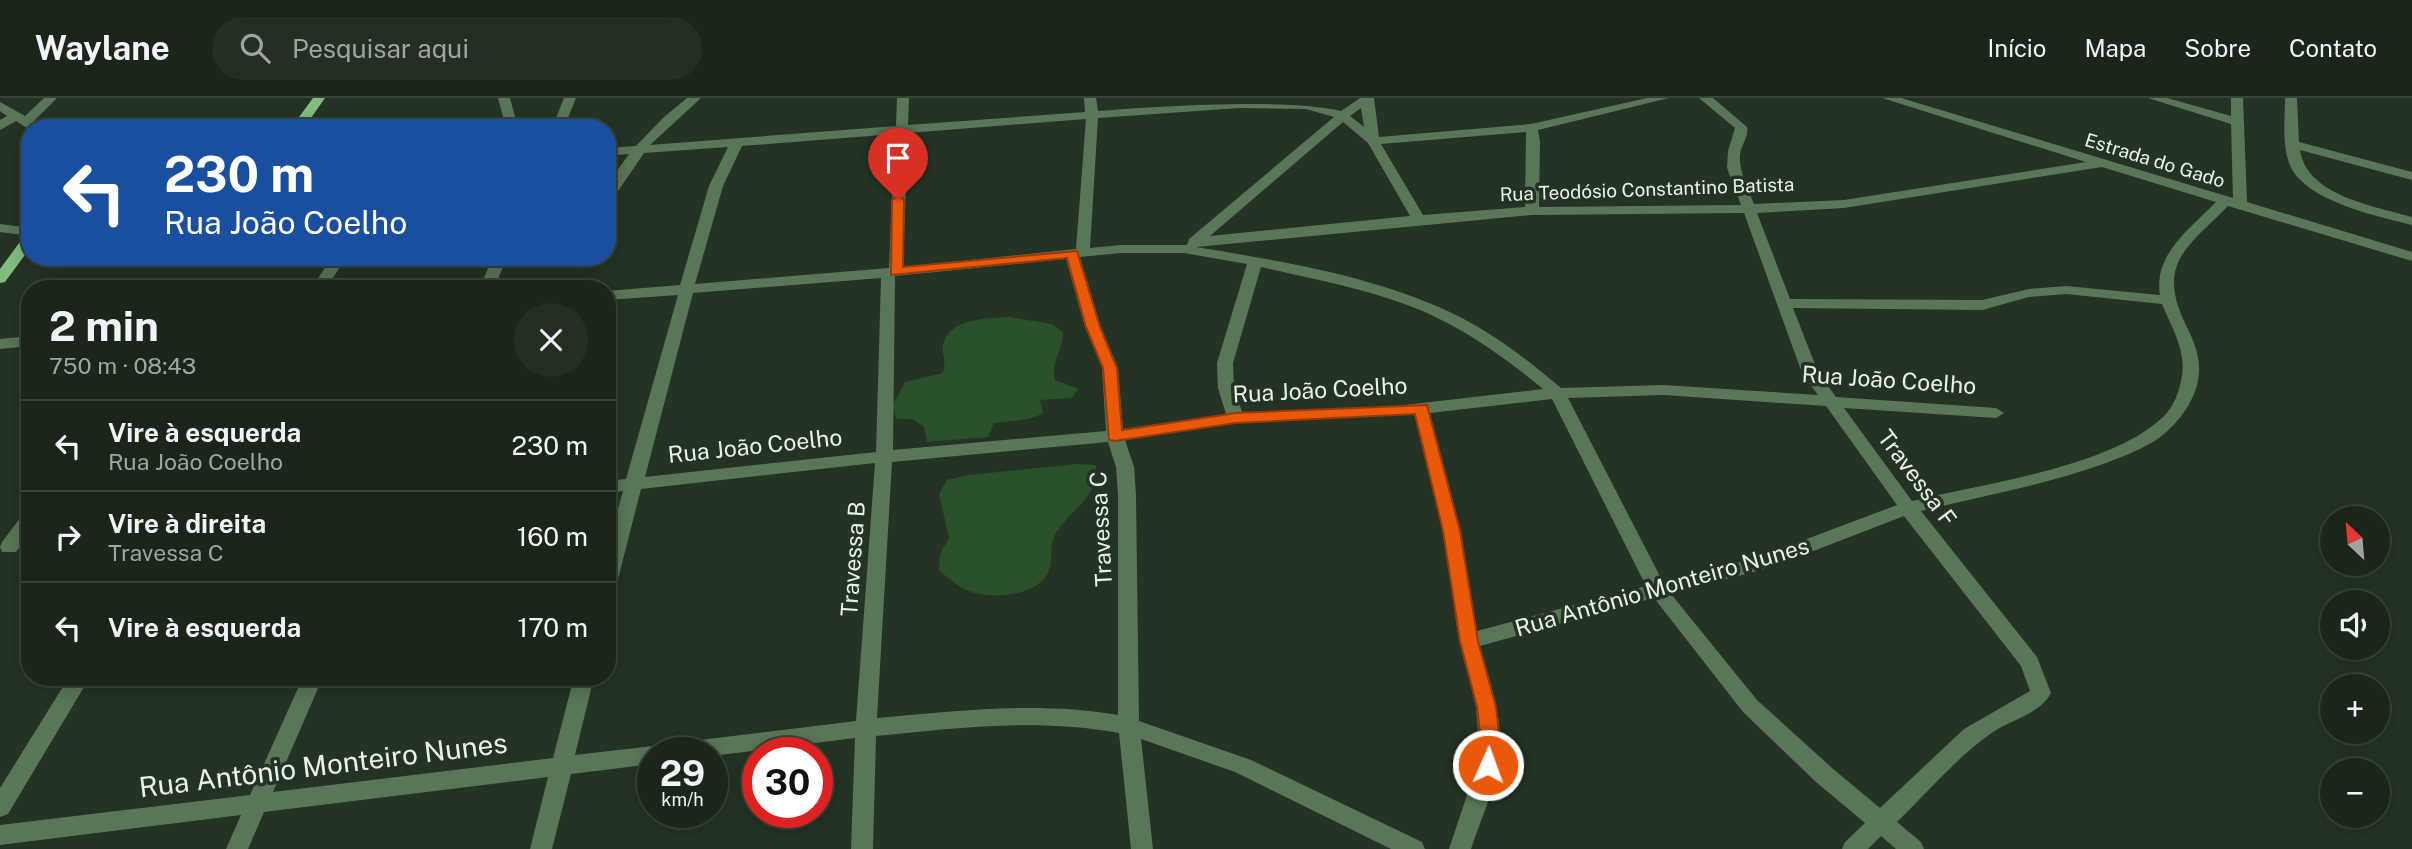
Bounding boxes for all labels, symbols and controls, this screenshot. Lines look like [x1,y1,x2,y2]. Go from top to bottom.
search box [212,17,702,80]
text: Waylane [35,29,170,67]
icon: search [236,29,274,67]
text: Pesquisar aqui [292,33,469,64]
text: Início [1988,34,2046,62]
text: Mapa [2084,34,2146,62]
text: Sobre [2184,34,2251,62]
text: Contato [2289,34,2377,62]
pin [868,128,928,200]
street label: Estrada do Gado [2082,128,2228,192]
icon: arrive [879,139,917,177]
text: 230 m [164,145,314,203]
icon: left [49,147,140,238]
street label: Rua Teodósio Constantino Batista [1499,173,1795,205]
text: Rua João Coelho [164,204,407,241]
text: 2 min [49,301,159,350]
button: close [514,303,588,377]
text: 750 m · 08:43 [49,352,196,379]
street label: Rua João Coelho [1801,360,1977,399]
street label: Rua João Coelho [1232,371,1408,408]
text: Vire à esquerda [108,417,301,448]
street label: Rua João Coelho [667,423,843,468]
street label: Travessa F [1872,424,1962,531]
icon: left [49,427,87,465]
text: 230 m [512,430,588,461]
text: Rua João Coelho [108,448,283,475]
street label: Travessa C [1084,471,1117,587]
street label: Travessa B [835,501,870,617]
north arrow [2320,506,2390,576]
map controls [2320,506,2390,828]
text: Vire à direita [108,508,266,539]
icon: right [49,518,87,556]
text: 160 m [517,521,588,552]
street label: Rua Antônio Monteiro Nunes [1512,532,1812,641]
text: Travessa C [108,539,224,566]
button: sound [2320,590,2390,660]
icon: left [49,609,87,647]
text: Vire à esquerda [108,612,301,643]
text: 170 m [518,612,588,643]
button: + [2320,674,2390,744]
street label: Rua Antônio Monteiro Nunes [137,726,509,803]
position arrow [1451,728,1525,802]
speed limit sign: 30 [742,737,833,828]
text: 29 [660,753,705,794]
button: − [2320,758,2390,828]
text: km/h [661,789,704,810]

